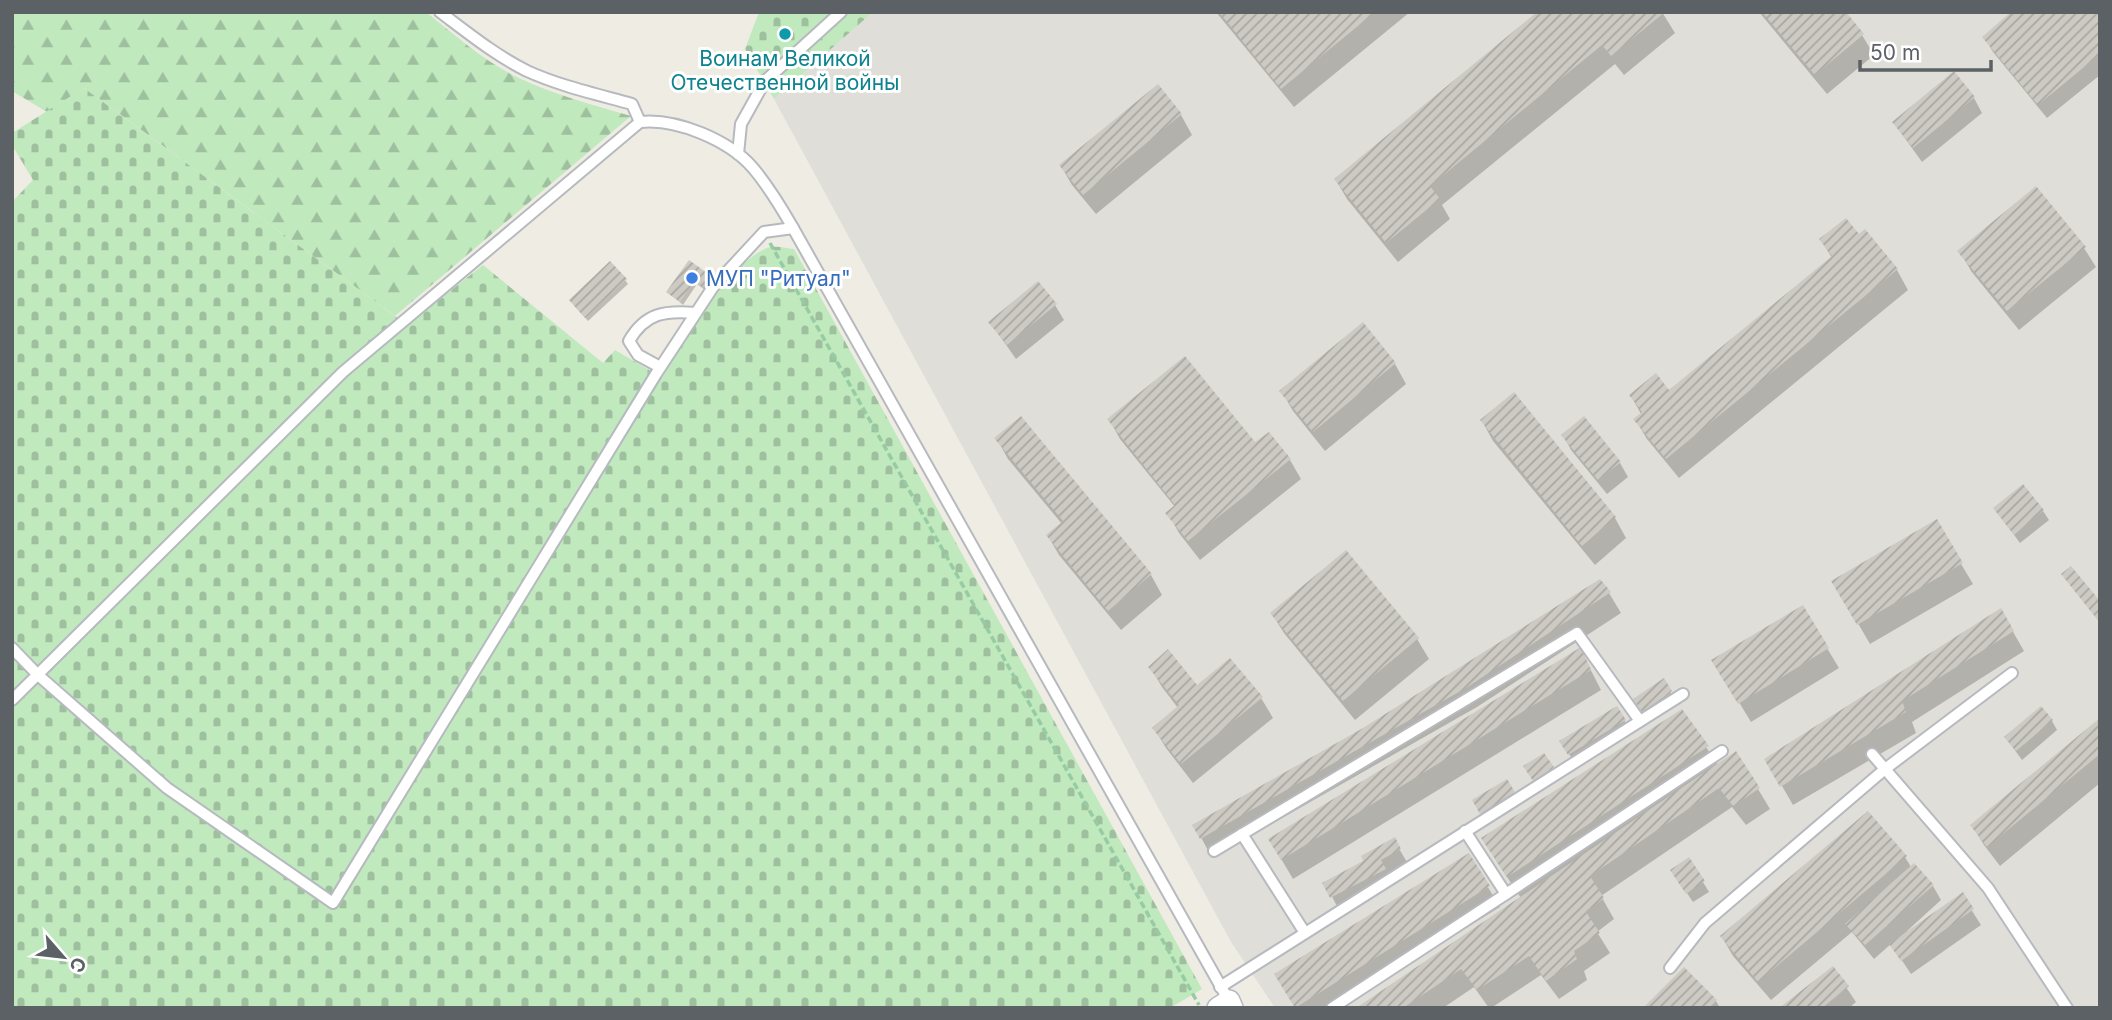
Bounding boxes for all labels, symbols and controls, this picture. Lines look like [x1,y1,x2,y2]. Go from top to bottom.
marker: Воинам Великой Отечественной войны [777,26,793,42]
scale bar [1860,28,1991,72]
text: 50 m [1870,40,1920,65]
place label: Воинам Великой Отечественной войны [670,46,900,95]
place label: МУП "Ритуал" [706,266,851,291]
marker: МУП "Ритуал" [684,270,700,286]
north arrow [28,922,98,992]
text: С [64,953,91,976]

